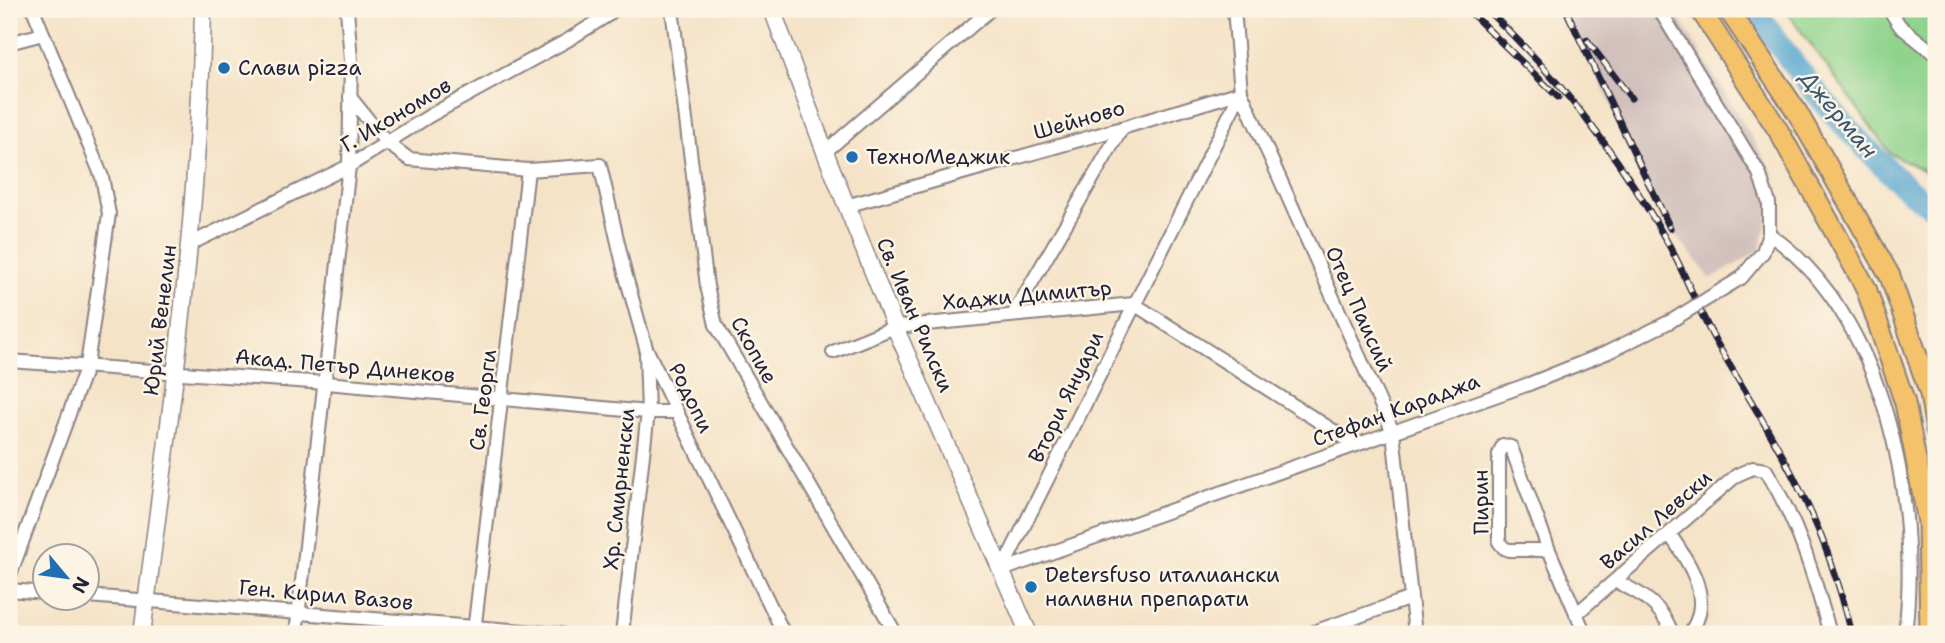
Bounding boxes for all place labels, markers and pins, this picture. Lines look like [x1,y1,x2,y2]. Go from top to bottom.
place label: Слави pizza [238,54,362,82]
marker: Слави pizza [216,60,232,76]
place label: ТехноМеджик [866,143,1010,171]
marker: ТехноМеджик [844,149,860,165]
place label: Detersfuso италиански наливни препарати [1045,561,1280,613]
marker: Detersfuso италиански наливни препарати [1023,579,1039,595]

